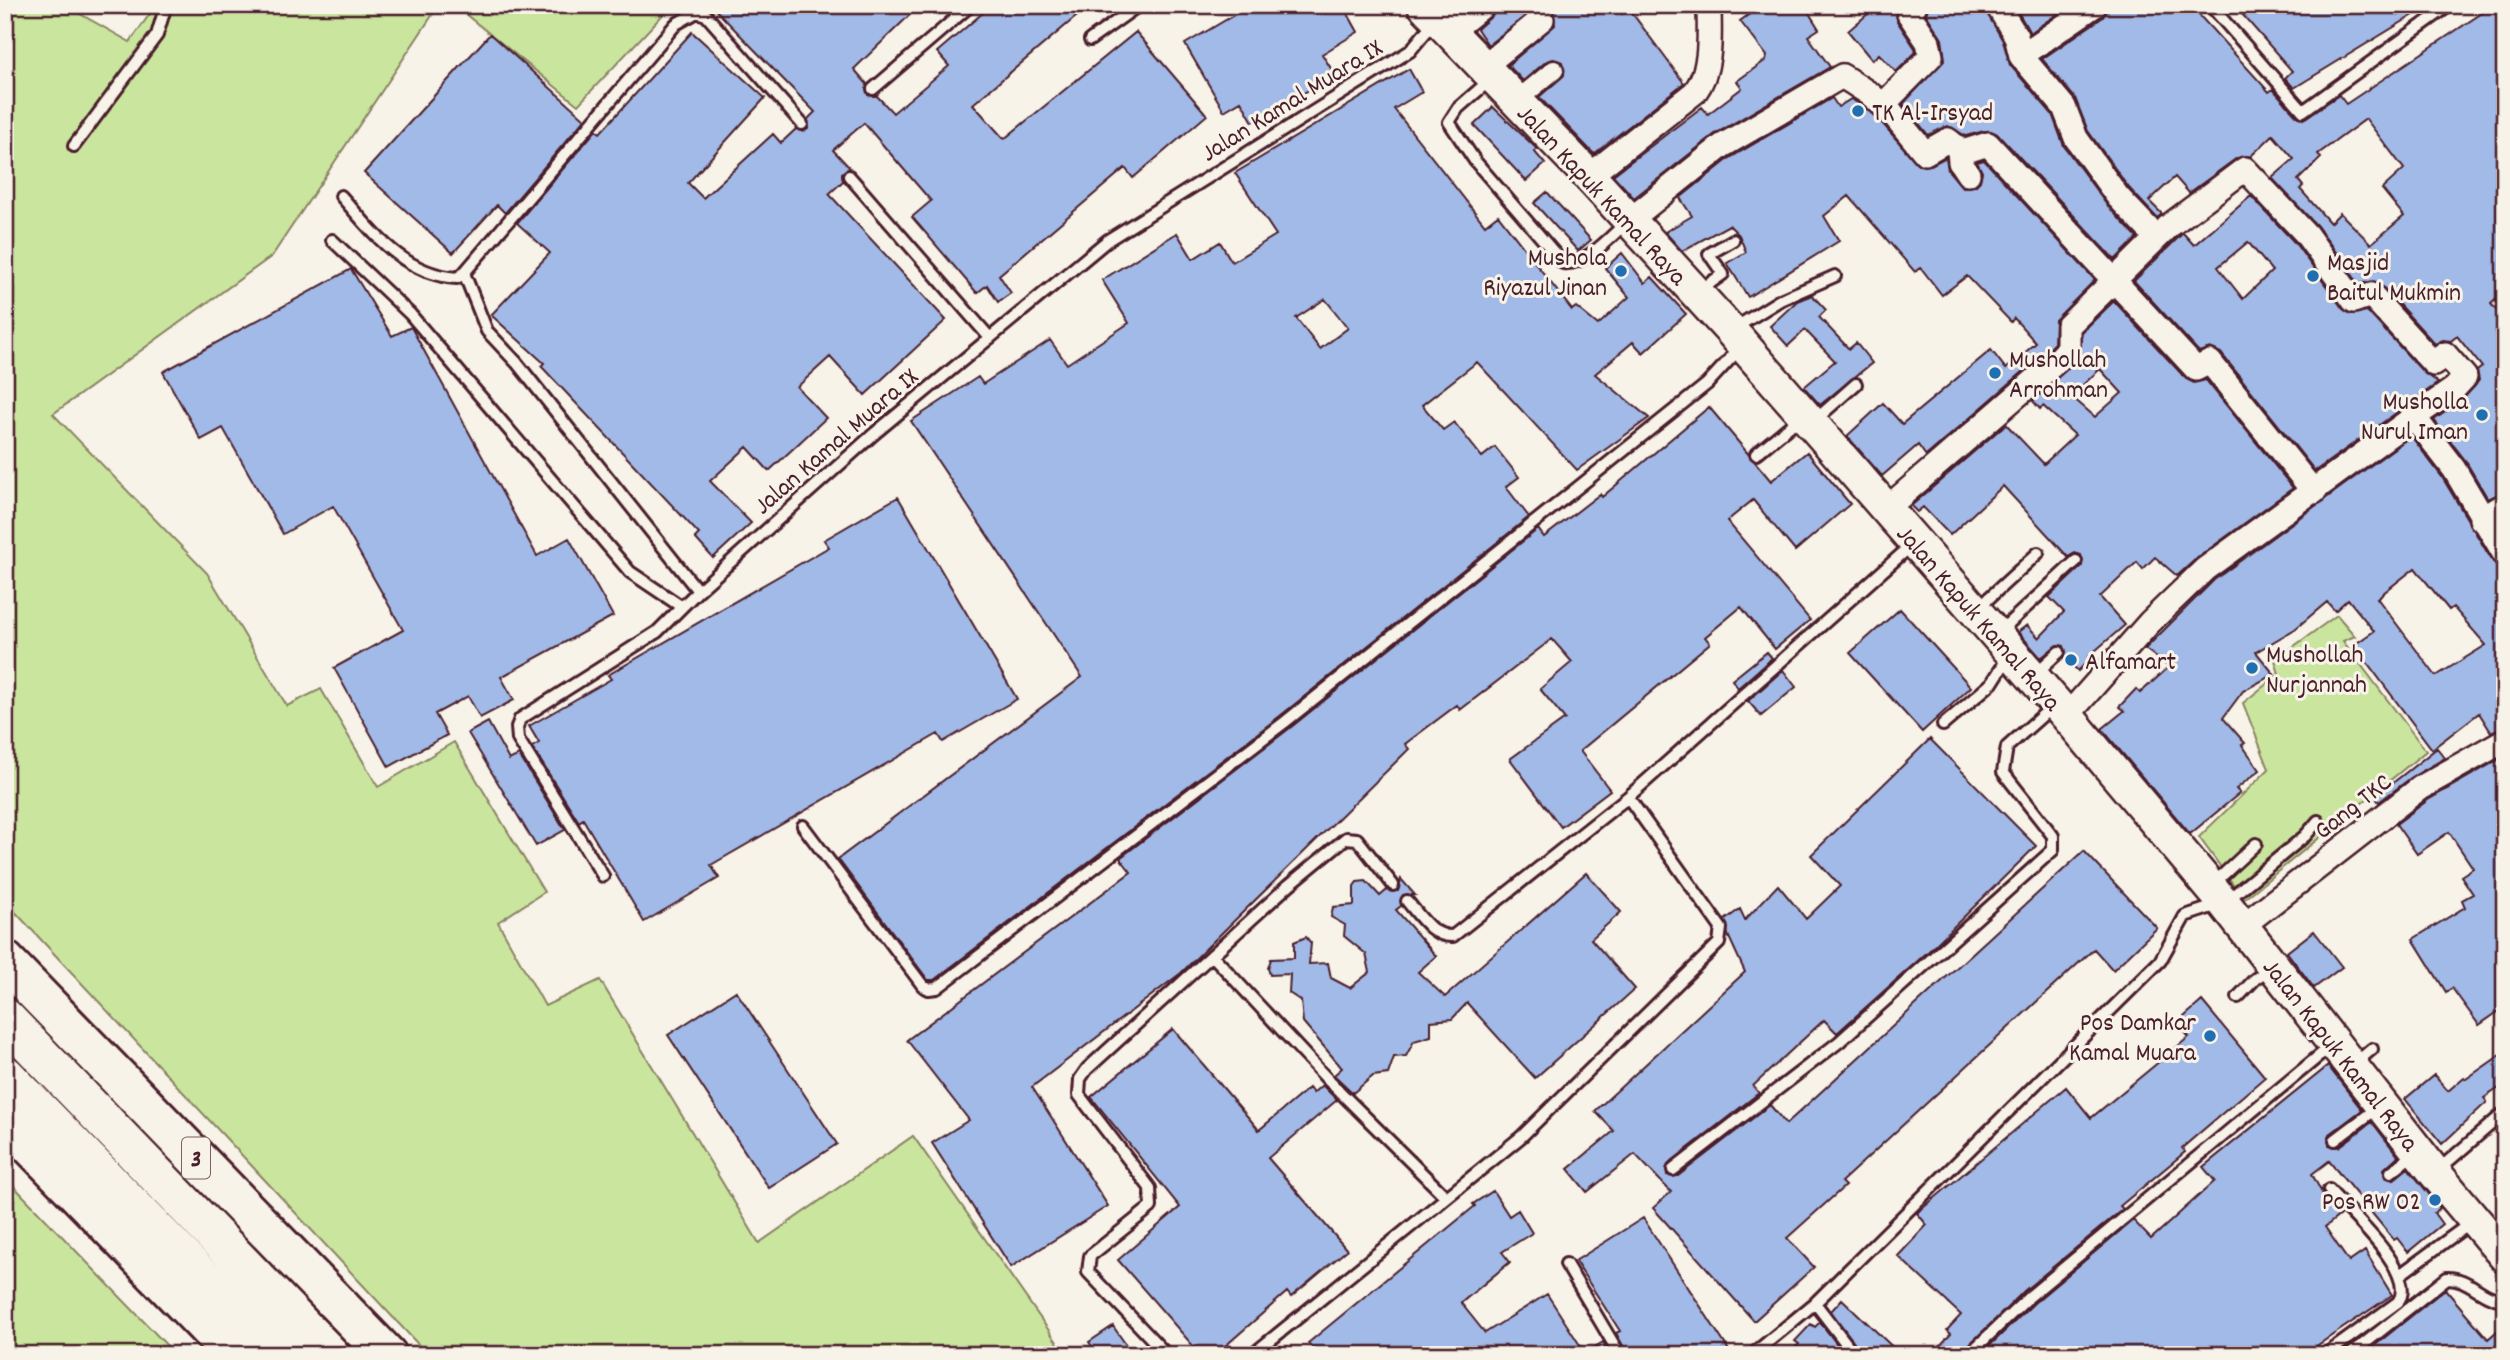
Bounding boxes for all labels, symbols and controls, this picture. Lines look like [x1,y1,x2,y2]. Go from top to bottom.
street label: Jalan Kamal Muara IX [1195,31,1391,173]
place label: TK Al-Irsyad [1872,96,1993,133]
street label: Jalan Kapuk Kamal Raya [1506,97,1695,296]
marker: TK Al-Irsyad [1850,103,1866,119]
place label: Mushola Riyazul Jinan [1483,241,1608,308]
place label: Masjid Baitul Mukmin [2327,246,2461,313]
marker: Mushola Riyazul Jinan [1613,263,1629,279]
marker: Masjid Baitul Mukmin [2305,268,2321,284]
place label: Mushollah Arrohman [2009,343,2108,410]
street label: Jalan Kamal Muara IX [747,360,928,525]
marker: Mushollah Arrohman [1987,365,2003,381]
place label: Musholla Nurul Iman [2361,385,2469,452]
marker: Musholla Nurul Iman [2474,407,2490,423]
street label: Jalan Kapuk Kamal Raya [1886,518,2069,721]
place label: Mushollah Nurjannah [2266,638,2367,705]
place label: Alfamart [2085,645,2176,682]
marker: Alfamart [2063,652,2079,668]
marker: Mushollah Nurjannah [2244,660,2260,676]
street label: Gang TKC [2307,765,2401,850]
street label: Jalan Kapuk Kamal Raya [2252,952,2427,1161]
place label: Pos Damkar Kamal Muara [2069,1006,2197,1073]
marker: Pos Damkar Kamal Muara [2202,1028,2218,1044]
road number: 3 [182,1138,210,1178]
place label: Pos RW 02 [2322,1185,2421,1222]
marker: Pos RW 02 [2427,1192,2443,1208]

